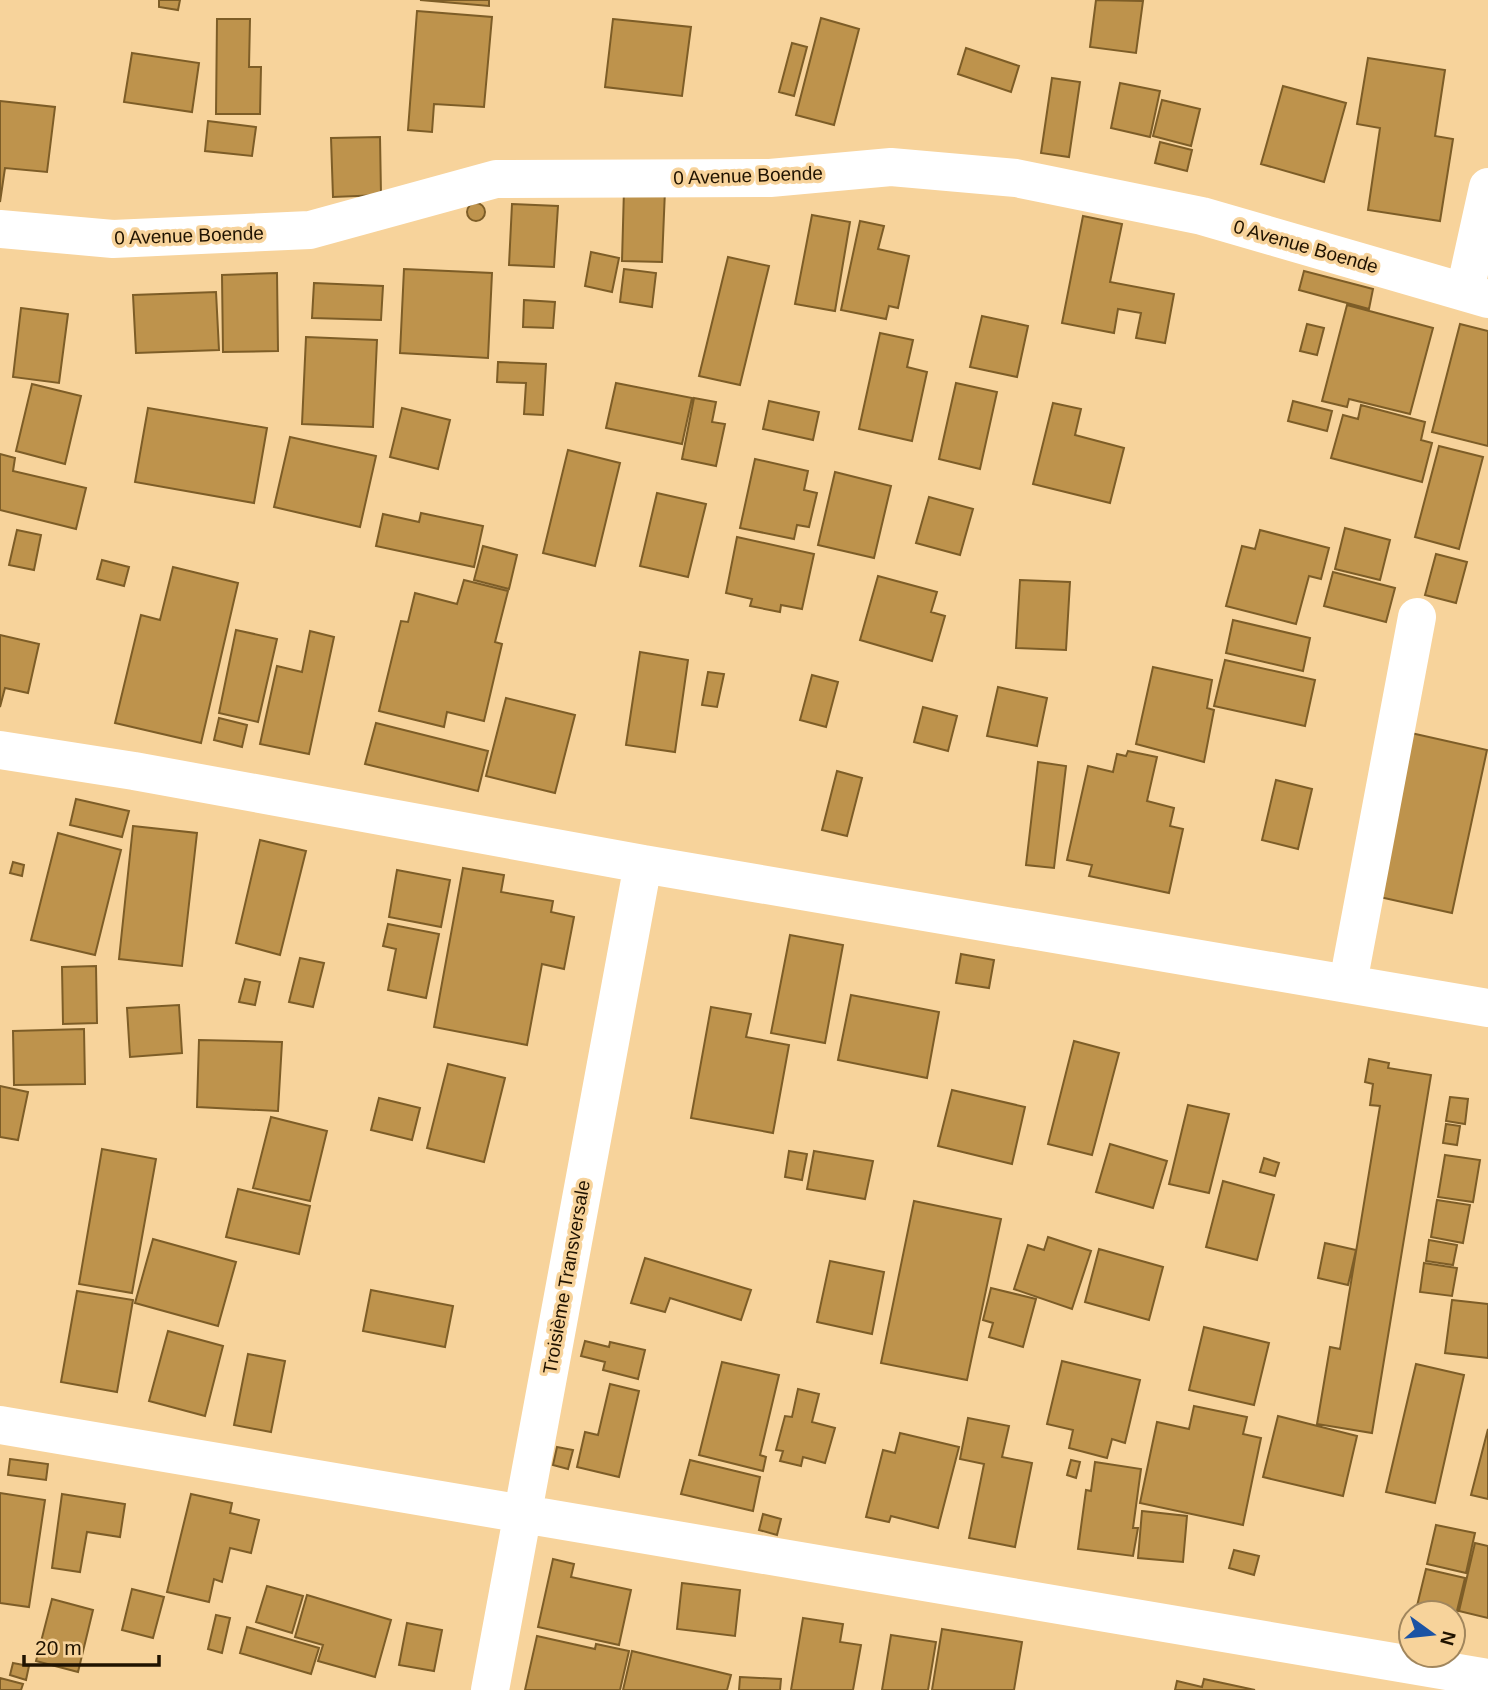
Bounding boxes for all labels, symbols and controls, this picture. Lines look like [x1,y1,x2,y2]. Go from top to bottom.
street label: 0 Avenue Boende [673,162,823,189]
street label: 0 Avenue Boende [1231,216,1381,277]
street label: 0 Avenue Boende [114,222,264,249]
street label: Troisième Transversale [539,1178,594,1376]
north arrow [1397,1599,1467,1669]
scale bar [24,1624,159,1668]
text: N [1436,1629,1460,1648]
text: 20 m [35,1636,82,1659]

